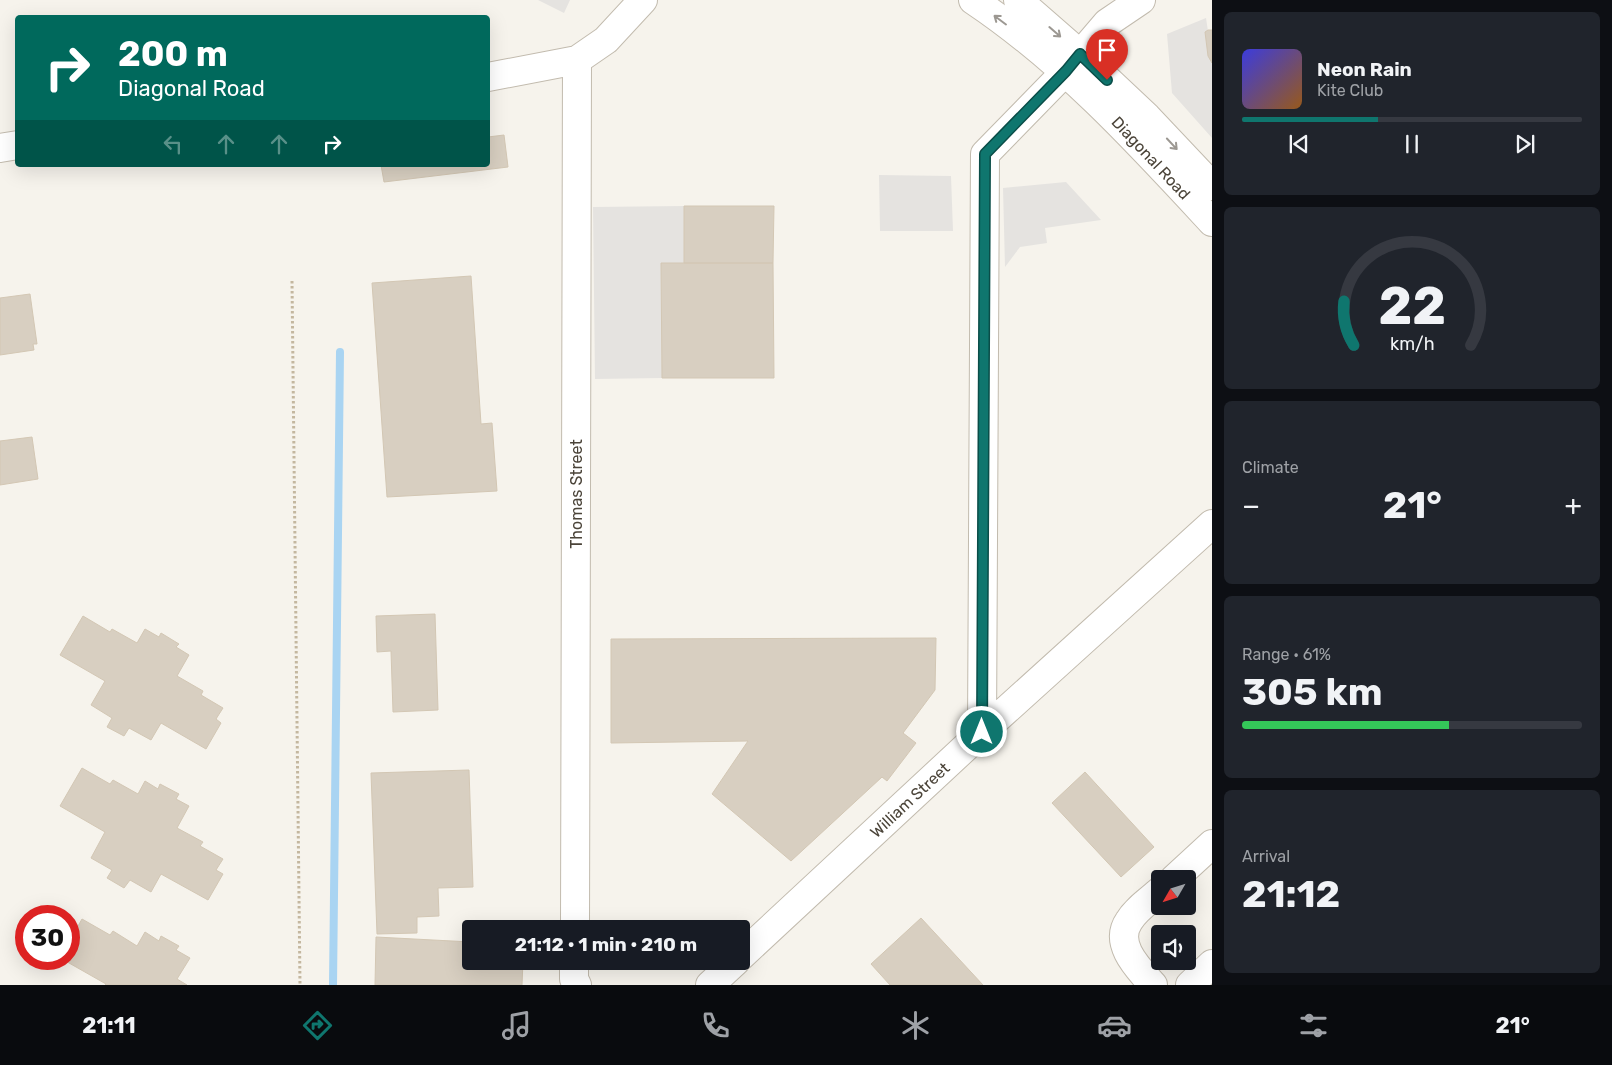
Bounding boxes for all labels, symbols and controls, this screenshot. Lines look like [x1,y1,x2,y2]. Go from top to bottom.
one-way arrow [994,14,1007,25]
one-way arrow [1048,26,1061,38]
pin [1086,29,1128,80]
text: 200 m [118,33,228,75]
icon: right [35,35,100,100]
icon: arrive [1093,36,1121,64]
text: Neon Rain [1317,58,1412,81]
text: Diagonal Road [118,75,265,102]
text: Kite Club [1317,81,1383,100]
street label: Diagonal Road [1108,112,1194,204]
icon: left [159,130,187,158]
icon: ahead [212,130,240,158]
icon: ahead [265,130,293,158]
icon: right [318,130,346,158]
icon: previous [1285,130,1313,158]
icon: pause [1398,130,1426,158]
icon: next [1511,130,1539,158]
one-way arrow [1166,138,1178,150]
text: 22 [1378,275,1446,337]
text: km/h [1390,333,1434,354]
street label: Thomas Street [567,439,586,549]
text: Climate [1242,458,1299,477]
text: 21° [1383,482,1442,528]
text: − [1242,489,1260,522]
text: + [1565,489,1582,522]
text: Range · 61% [1242,645,1331,664]
text: 305 km [1242,669,1383,715]
position arrow [955,705,1007,757]
street label: William Street [866,758,954,842]
text: Arrival [1242,847,1290,866]
north arrow [1151,870,1196,915]
map controls [1151,870,1196,970]
text: 21:12 [1242,871,1340,917]
speed limit sign: 30 [15,905,80,970]
button: sound [1151,925,1196,970]
text: 21:12 · 1 min · 210 m [515,933,697,956]
icon: directions [300,1008,335,1043]
icon: music [499,1008,534,1043]
icon: phone [698,1008,733,1043]
icon: climate [898,1008,933,1043]
icon: car [1097,1008,1132,1043]
icon: filters [1296,1008,1331,1043]
text: 21:11 [82,1012,136,1039]
text: 21° [1496,1012,1530,1039]

